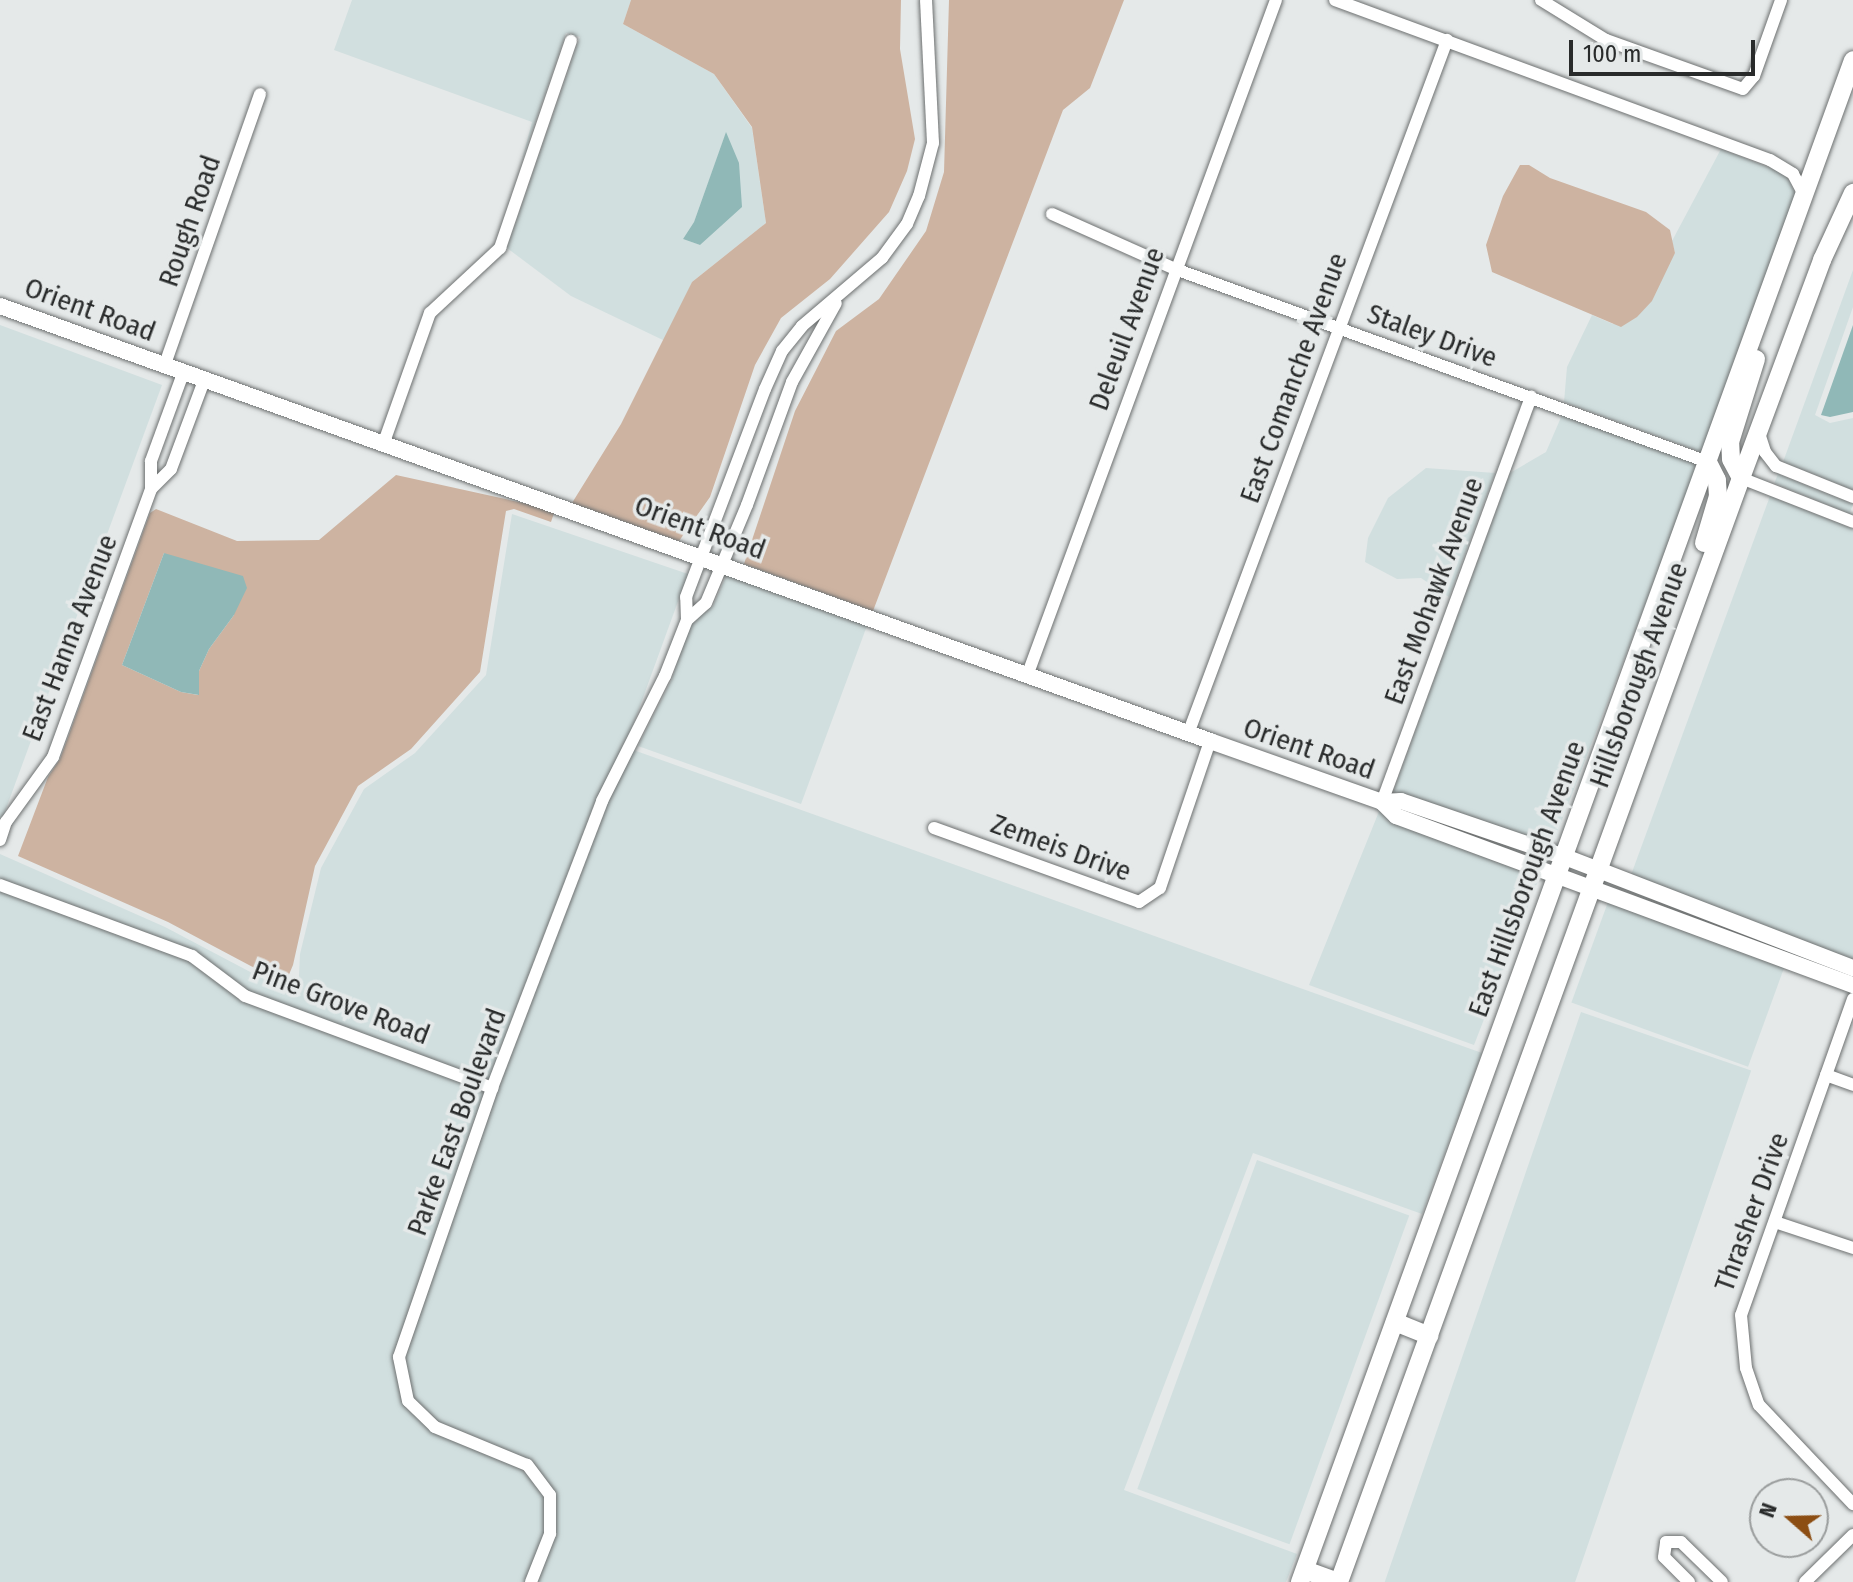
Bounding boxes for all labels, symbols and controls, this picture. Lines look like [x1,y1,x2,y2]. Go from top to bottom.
scale bar [1573,24,1759,74]
text: 100 m [1583,40,1641,68]
street label: Rough Road [152,151,228,291]
street label: Deleuil Avenue [1082,243,1172,415]
street label: East Comanche Avenue [1233,248,1355,508]
street label: Orient Road [20,271,160,349]
street label: Staley Drive [1363,297,1501,375]
street label: East Mohawk Avenue [1377,473,1491,709]
street label: Orient Road [630,489,770,567]
street label: East Hanna Avenue [15,530,125,746]
street label: Hillsborough Avenue [1583,558,1695,792]
street label: Orient Road [1239,711,1379,787]
street label: East Hillsborough Avenue [1461,736,1593,1022]
street label: Zemeis Drive [986,807,1136,889]
street label: Pine Grove Road [248,954,434,1052]
street label: Parke East Boulevard [400,1004,514,1240]
street label: Thrasher Drive [1708,1128,1796,1296]
north arrow [1749,1478,1829,1558]
text: N [1753,1499,1783,1521]

